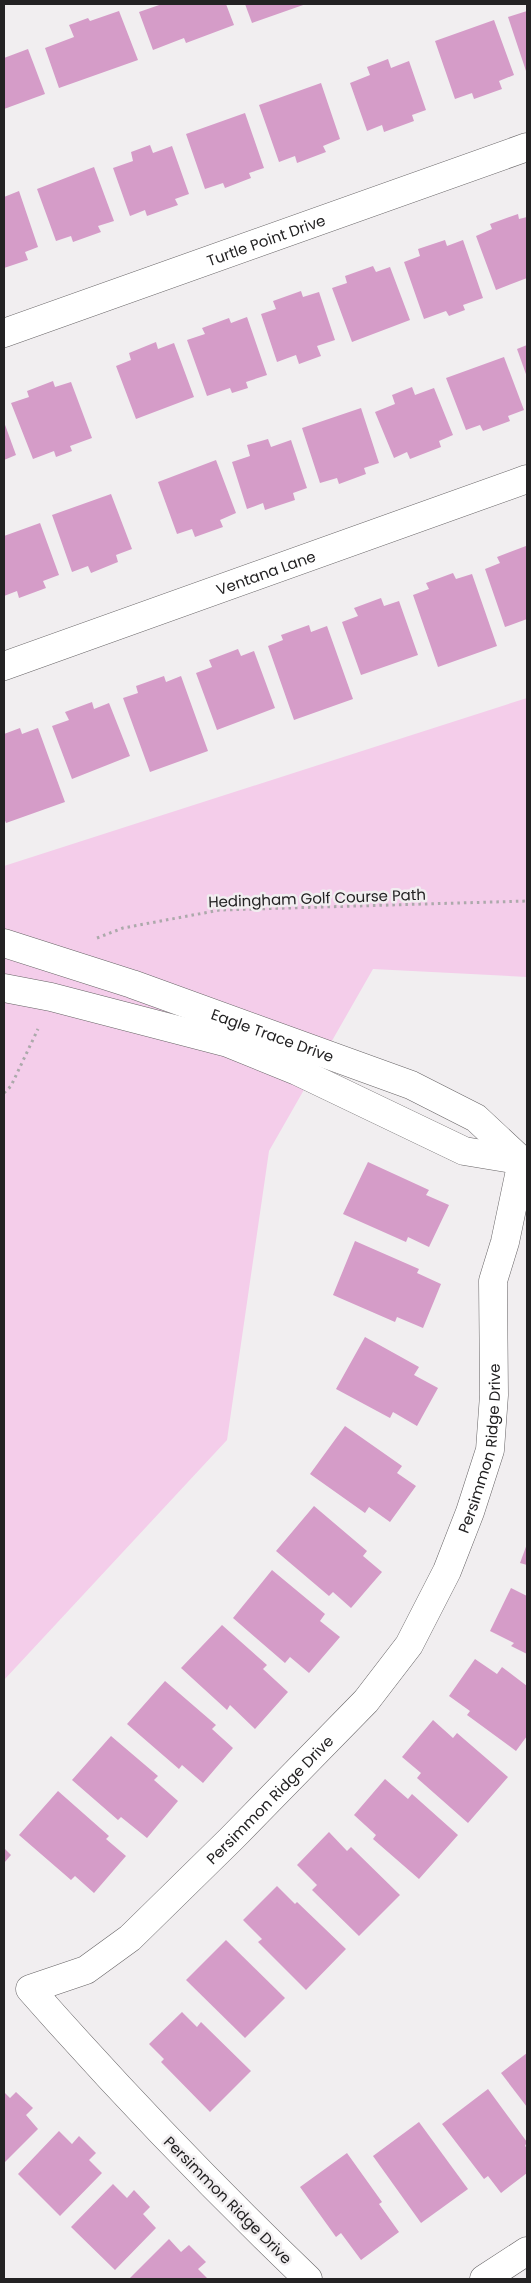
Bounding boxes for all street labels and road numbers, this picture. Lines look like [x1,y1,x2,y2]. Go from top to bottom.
street label: Turtle Point Drive [204,209,328,271]
street label: Ventana Lane [213,545,318,600]
street label: Hedingham Golf Course Path [208,884,426,912]
street label: Eagle Trace Drive [208,1003,337,1067]
street label: Persimmon Ridge Drive [452,1363,505,1536]
street label: Persimmon Ridge Drive [201,1730,338,1869]
street label: Persimmon Ridge Drive [159,2131,297,2269]

